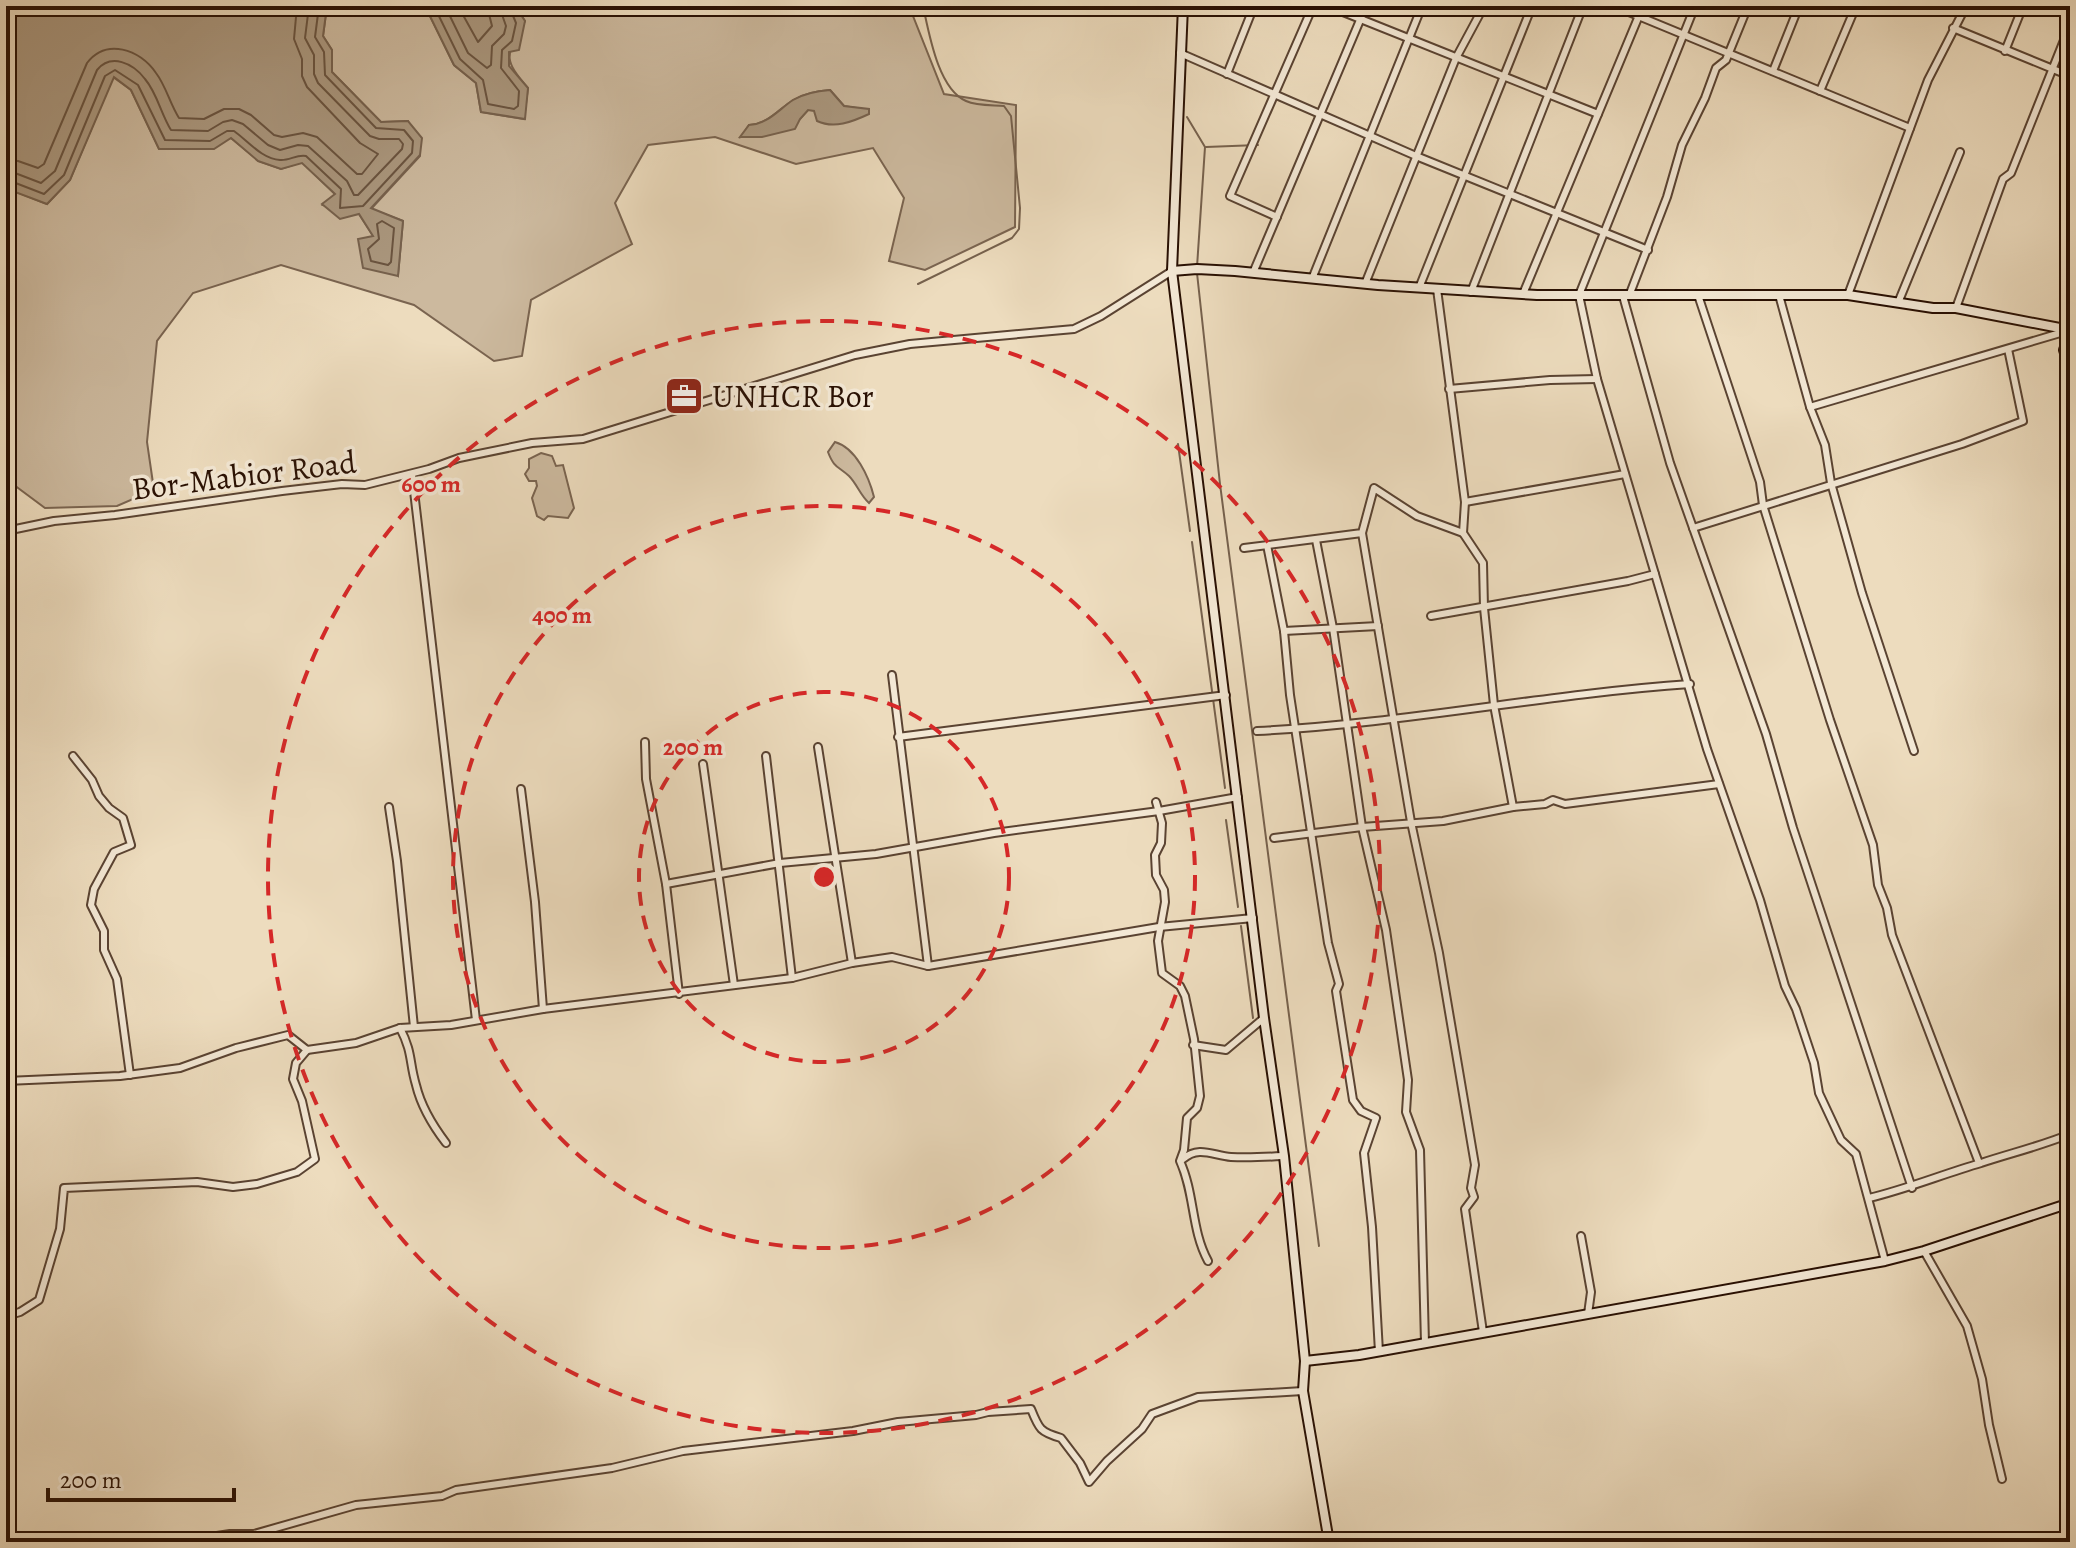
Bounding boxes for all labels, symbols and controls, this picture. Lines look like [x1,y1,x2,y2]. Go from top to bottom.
place label: UNHCR Bor [712,374,874,418]
office icon: UNHCR Bor [663,375,705,417]
street label: Bor-Mabior Road [129,439,359,511]
text: 600 m [401,468,461,500]
text: 400 m [532,599,592,631]
text: 200 m [663,731,723,763]
centre of rings [810,863,838,891]
scale bar [48,1452,234,1502]
text: 200 m [60,1464,122,1496]

